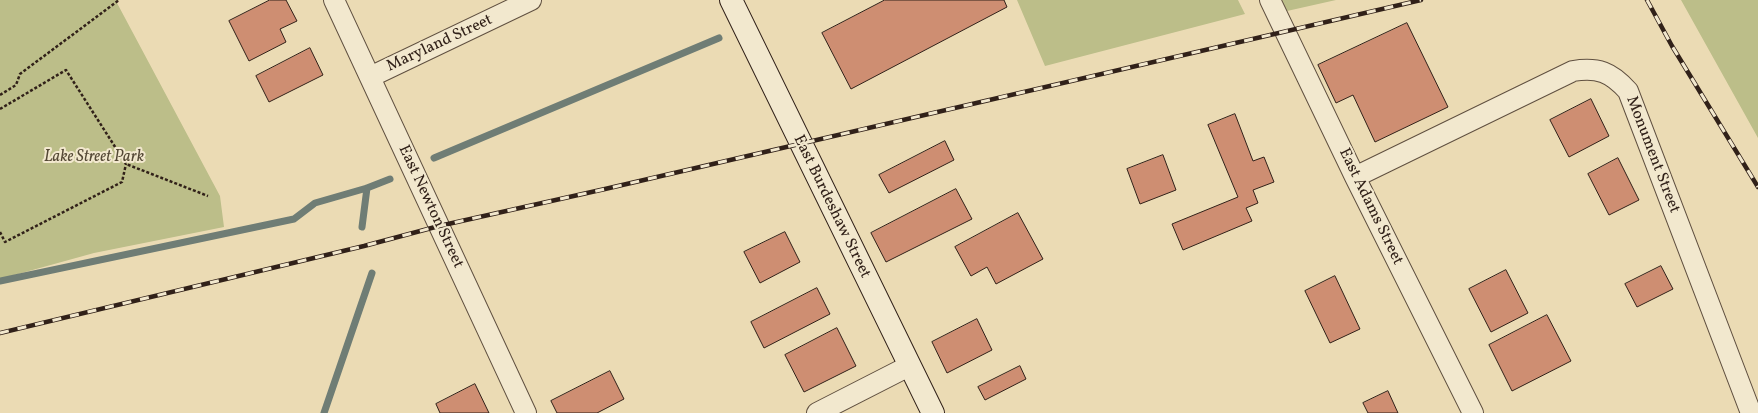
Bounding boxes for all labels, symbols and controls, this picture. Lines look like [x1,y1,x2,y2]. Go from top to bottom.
street label: Maryland Street [384,11,496,77]
street label: Monument Street [1621,94,1683,216]
street label: East Burdeshaw Street [788,132,874,282]
street label: East Newton Street [393,142,467,272]
street label: East Adams Street [1333,146,1407,268]
park label: Lake Street Park [44,148,144,168]

